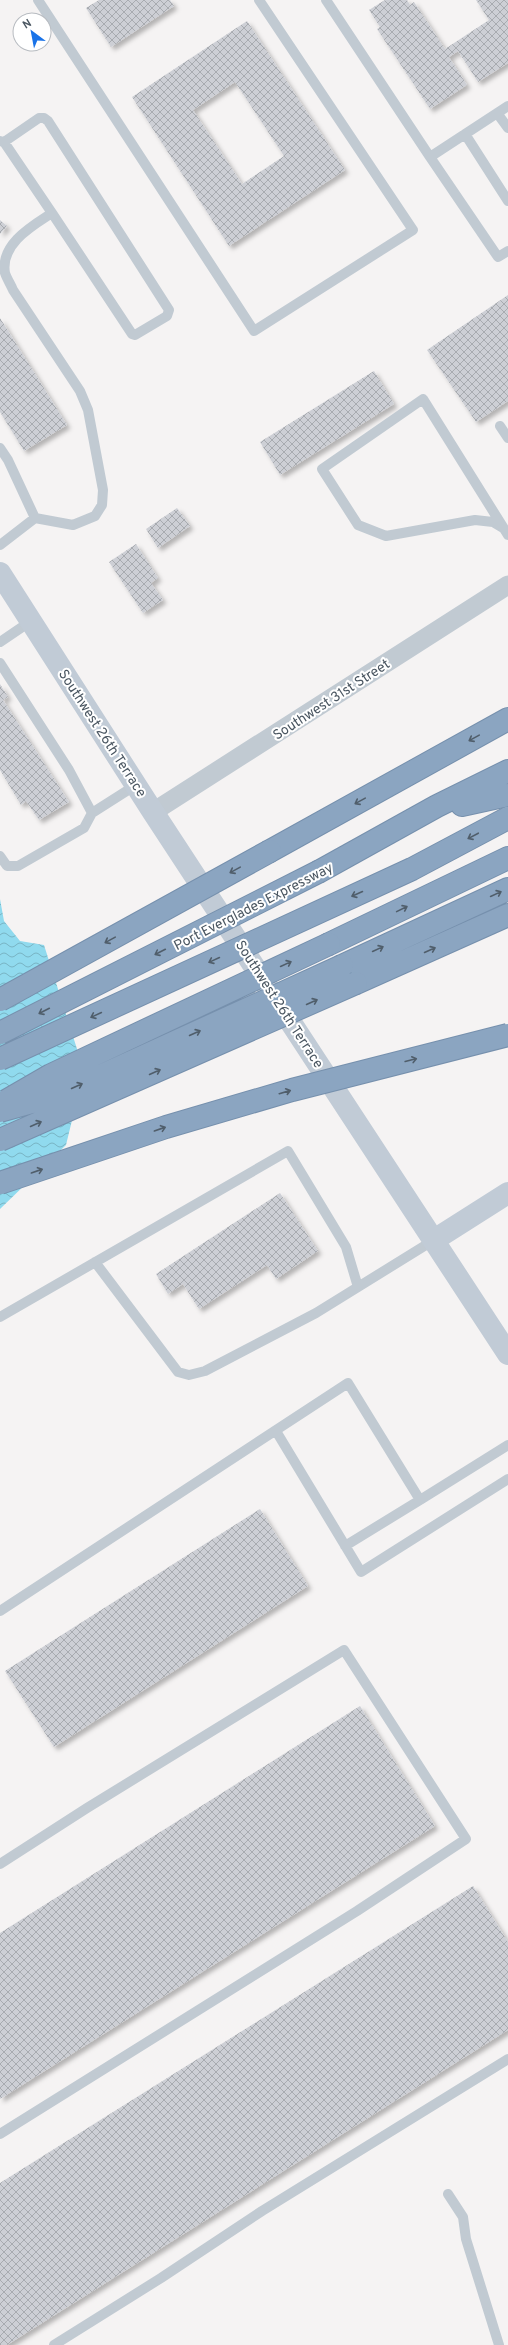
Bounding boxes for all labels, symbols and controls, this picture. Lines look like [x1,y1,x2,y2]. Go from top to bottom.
north arrow [12,12,52,52]
text: N [20,16,34,32]
street label: Southwest 31st Street [270,656,393,744]
street label: Southwest 26th Terrace [54,667,149,801]
one-way arrow [468,734,480,742]
one-way arrow [354,797,366,805]
one-way arrow [468,833,480,841]
street label: Port Everglades Expressway [171,860,336,955]
one-way arrow [230,866,242,874]
one-way arrow [489,890,501,897]
one-way arrow [351,891,363,898]
one-way arrow [396,905,408,912]
one-way arrow [104,936,116,944]
street label: Southwest 26th Terrace [231,938,326,1072]
one-way arrow [371,945,383,952]
one-way arrow [424,946,436,953]
one-way arrow [154,949,166,956]
one-way arrow [208,957,220,964]
one-way arrow [280,960,292,967]
one-way arrow [306,998,318,1006]
one-way arrow [38,1008,50,1015]
one-way arrow [90,1012,102,1019]
one-way arrow [189,1029,201,1036]
one-way arrow [404,1055,417,1063]
one-way arrow [148,1068,160,1075]
one-way arrow [71,1082,83,1090]
one-way arrow [278,1088,291,1095]
one-way arrow [29,1120,41,1127]
one-way arrow [153,1125,166,1132]
one-way arrow [30,1167,43,1174]

